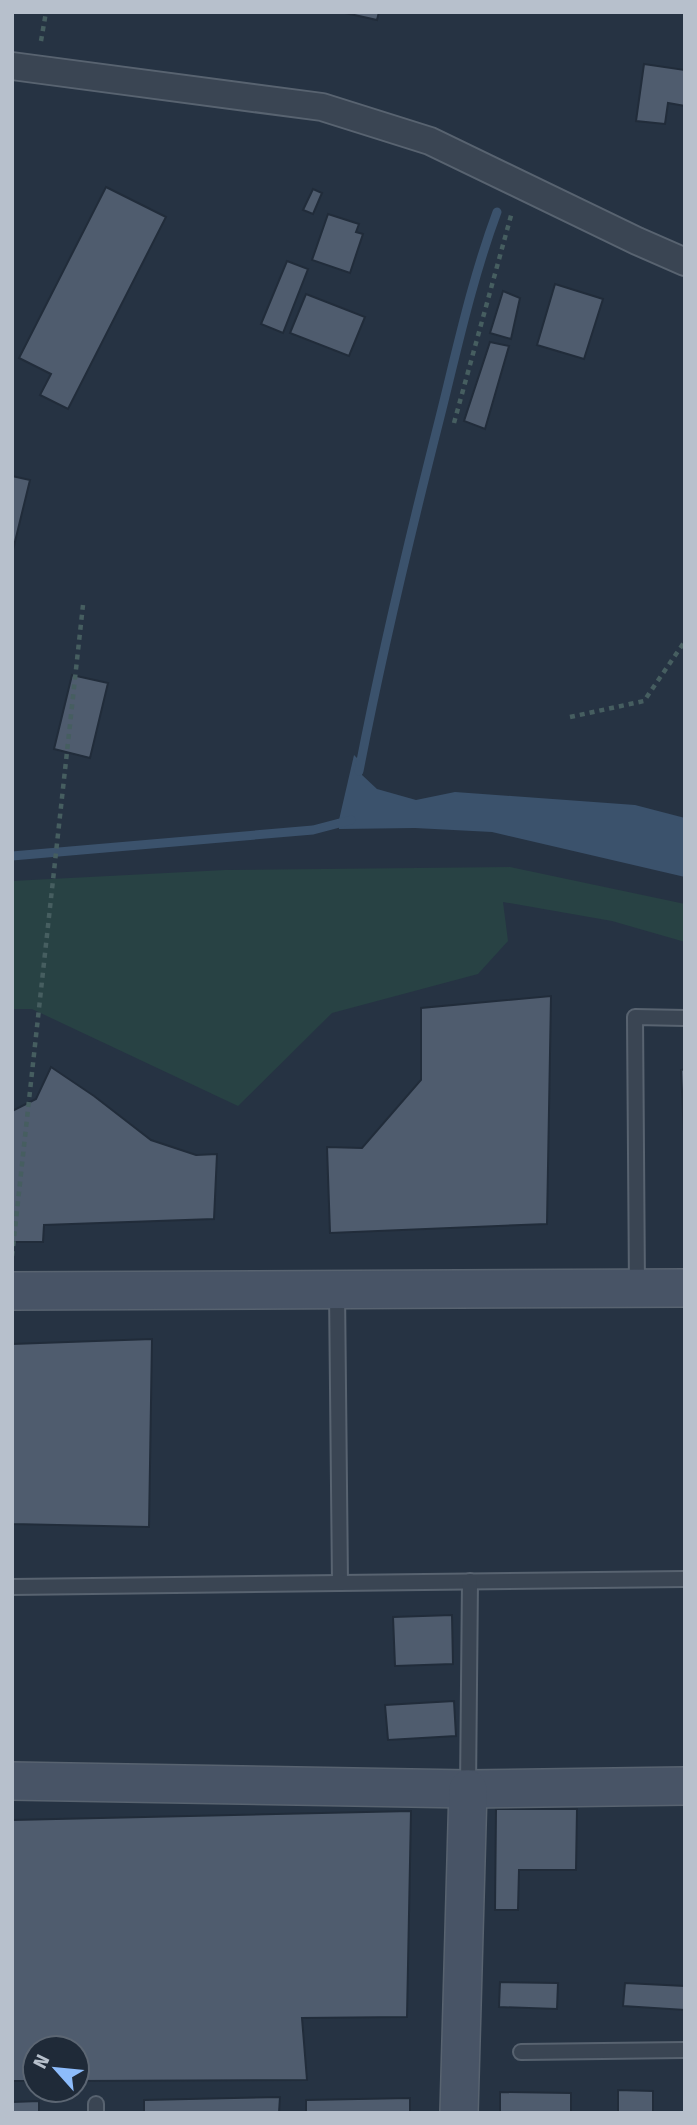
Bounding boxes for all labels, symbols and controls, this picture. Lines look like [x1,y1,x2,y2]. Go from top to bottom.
north arrow [21,2034,91,2104]
text: N [28,2051,54,2072]

